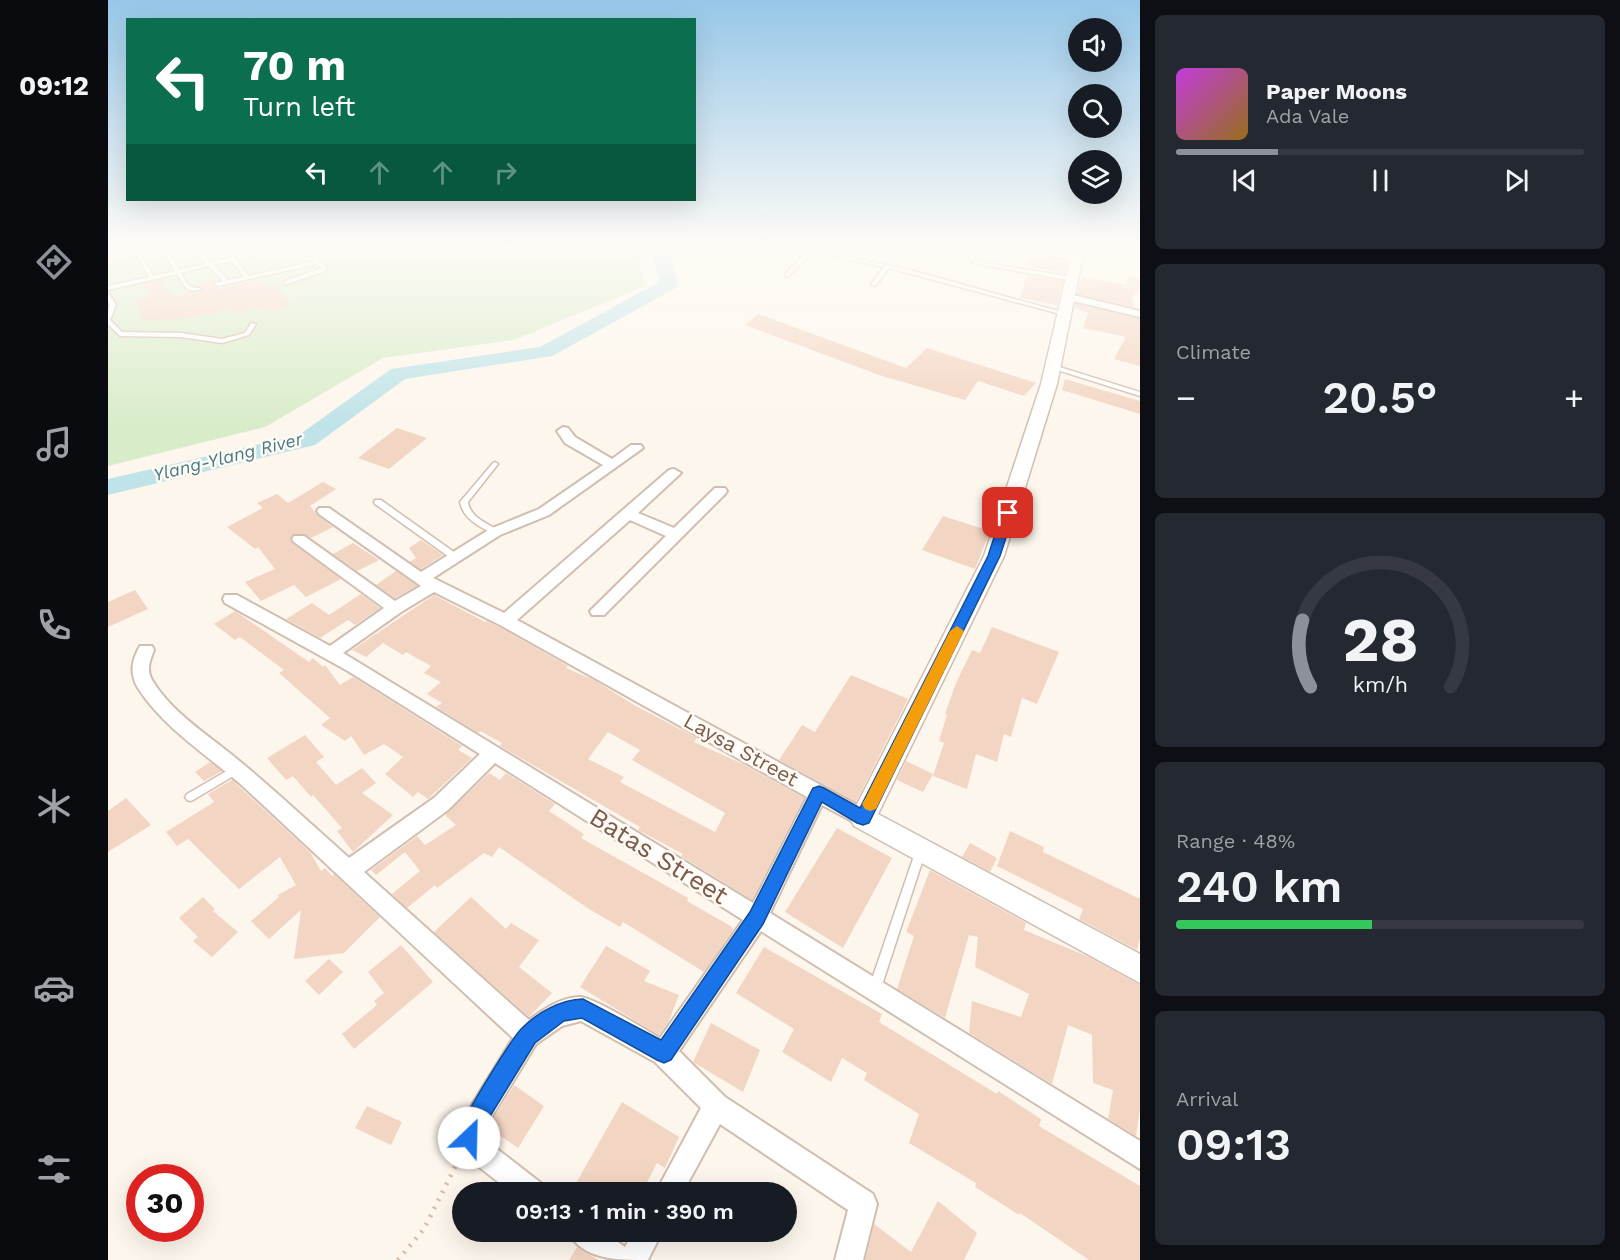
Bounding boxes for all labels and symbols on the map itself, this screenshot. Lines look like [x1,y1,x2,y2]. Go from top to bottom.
water label: Ylang-Ylang River [151,428,306,485]
pin [982,487,1033,538]
street label: Laysa Street [680,708,803,791]
street label: Batas Street [584,802,734,911]
position arrow [437,1106,501,1170]
speed limit sign: 30 [126,1164,204,1242]

